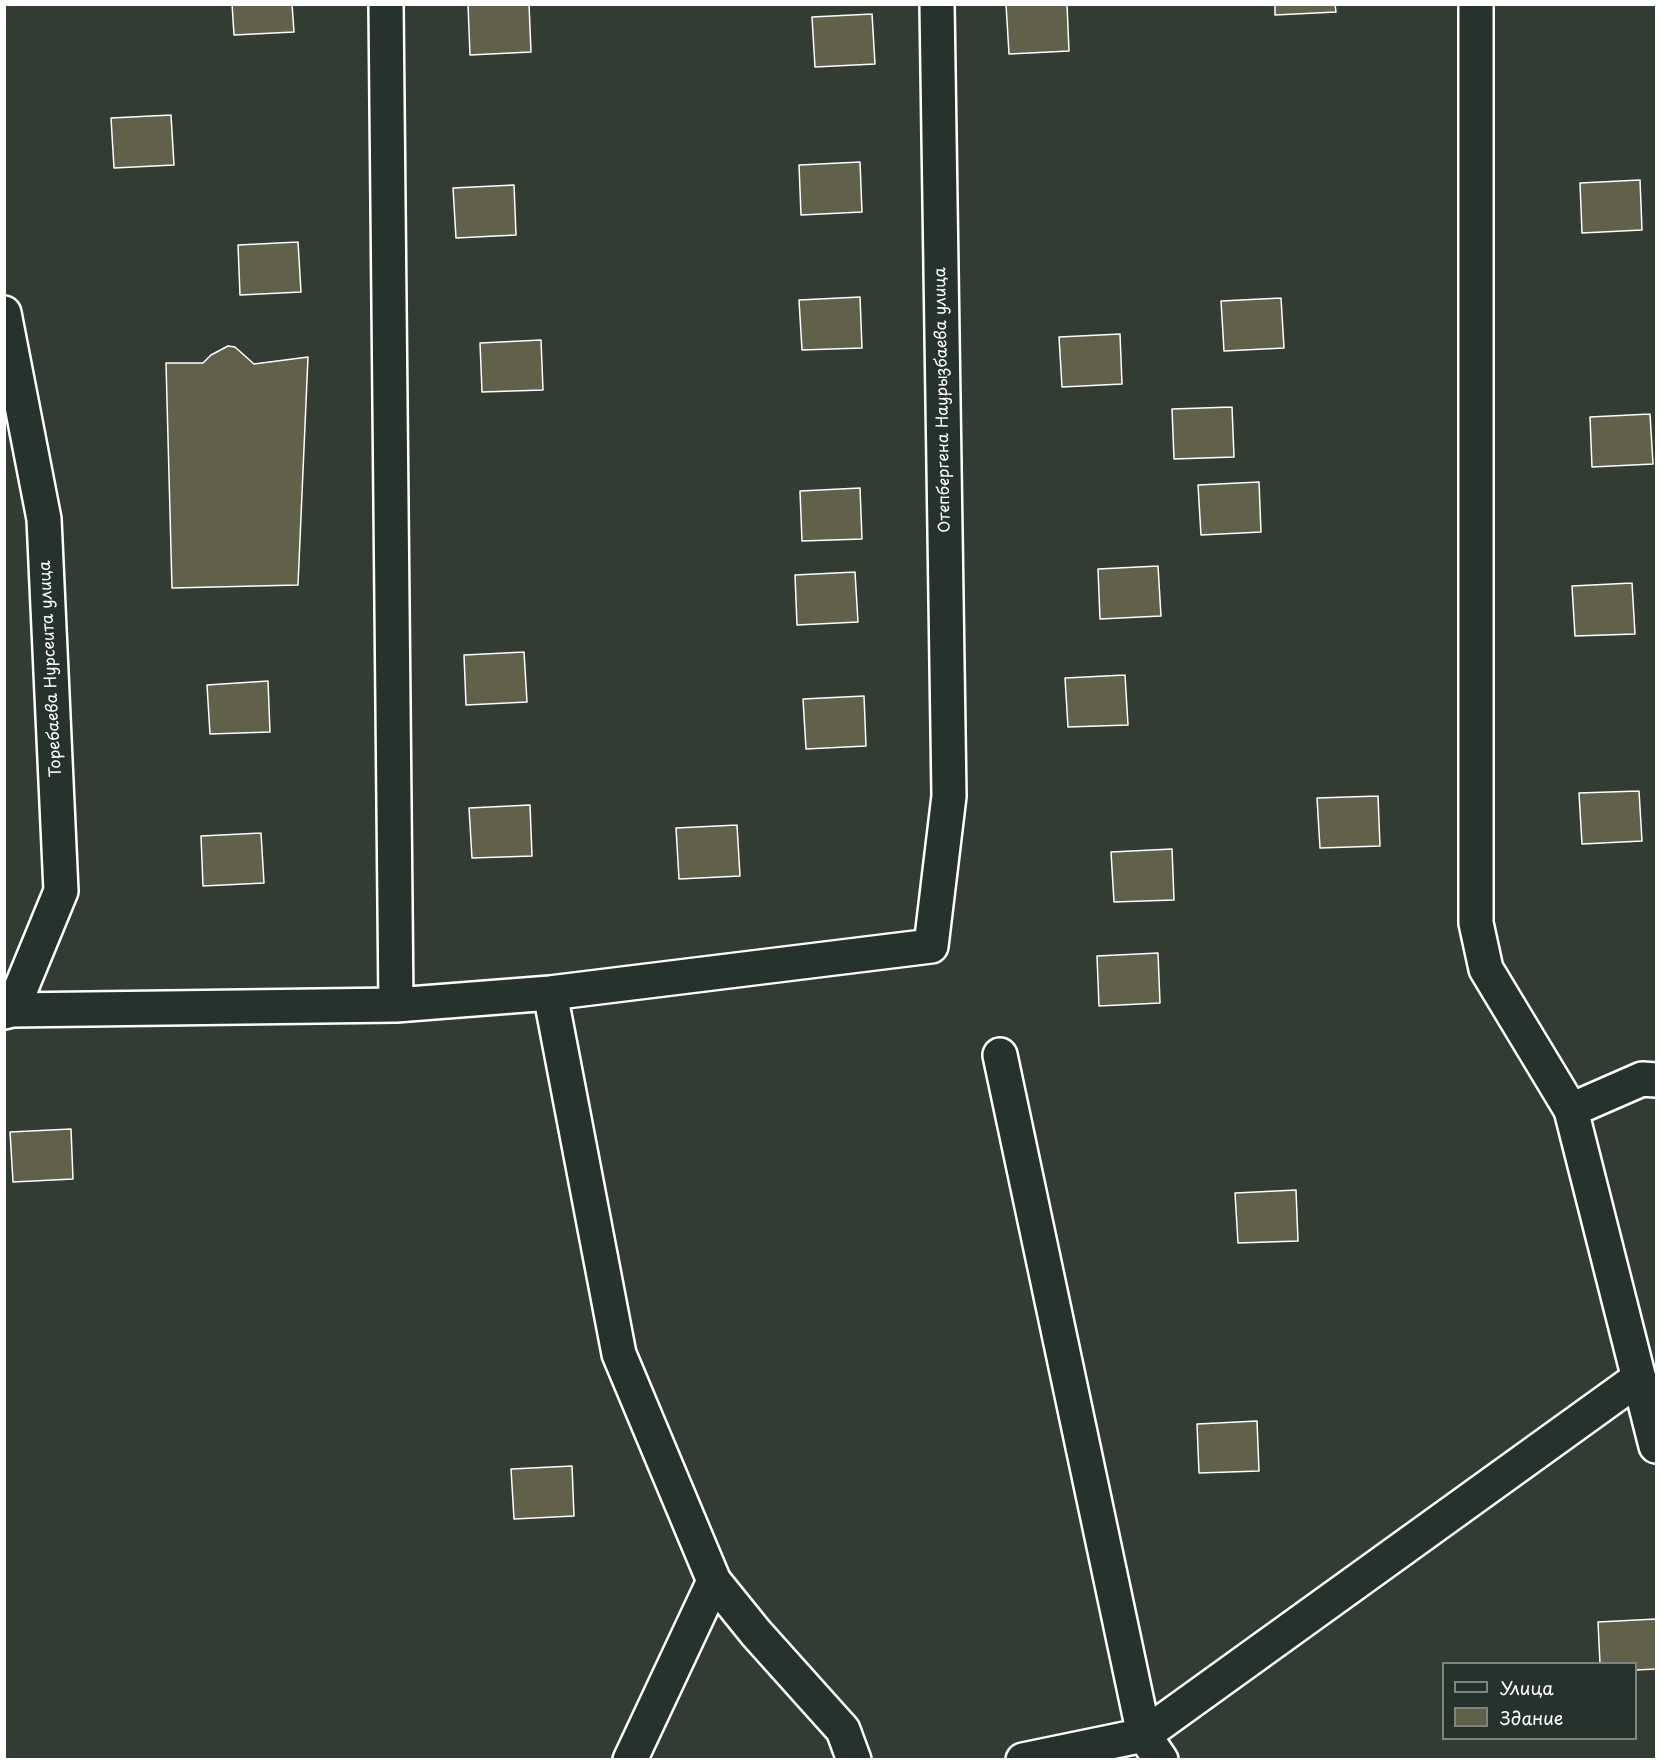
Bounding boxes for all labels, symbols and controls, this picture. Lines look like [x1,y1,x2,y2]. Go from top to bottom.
street label: Отепбергена Наурызбаева улица [931,267,955,533]
street label: Торебаева Нурсеита улица [36,560,66,778]
legend [1442,1662,1637,1740]
text: Улица [1500,1674,1554,1701]
text: Здание [1500,1704,1563,1731]

